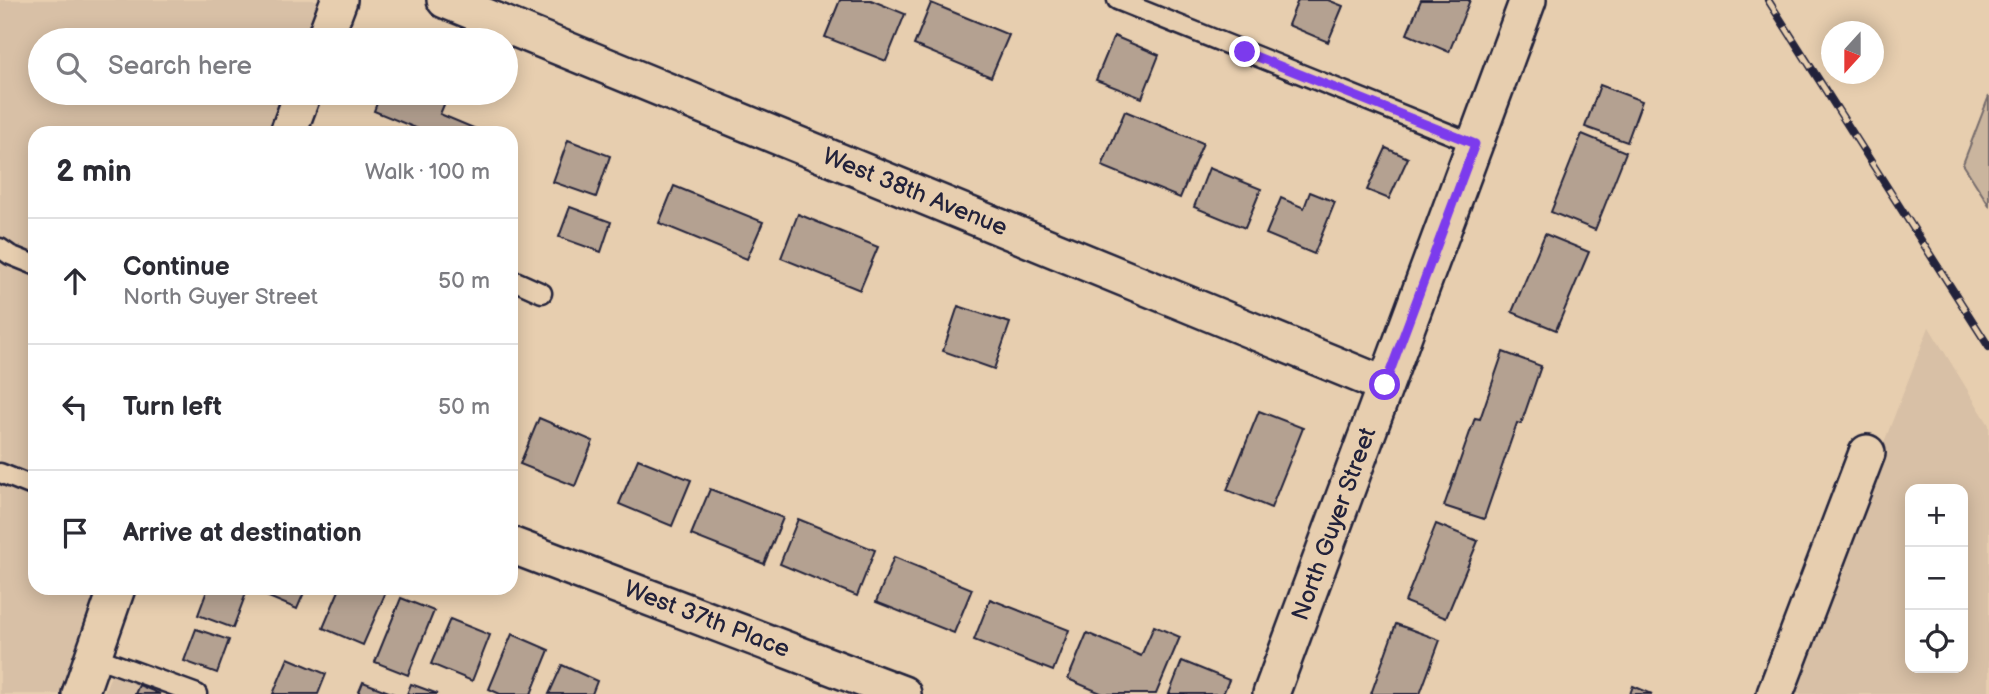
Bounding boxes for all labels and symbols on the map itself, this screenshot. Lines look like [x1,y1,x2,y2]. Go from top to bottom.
north arrow [1821,21,1884,84]
route end [1229,36,1260,67]
street label: West 38th Avenue [818,142,1012,242]
route start [1369,369,1400,400]
street label: North Guyer Street [1286,423,1383,624]
street label: West 37th Place [620,574,794,664]

